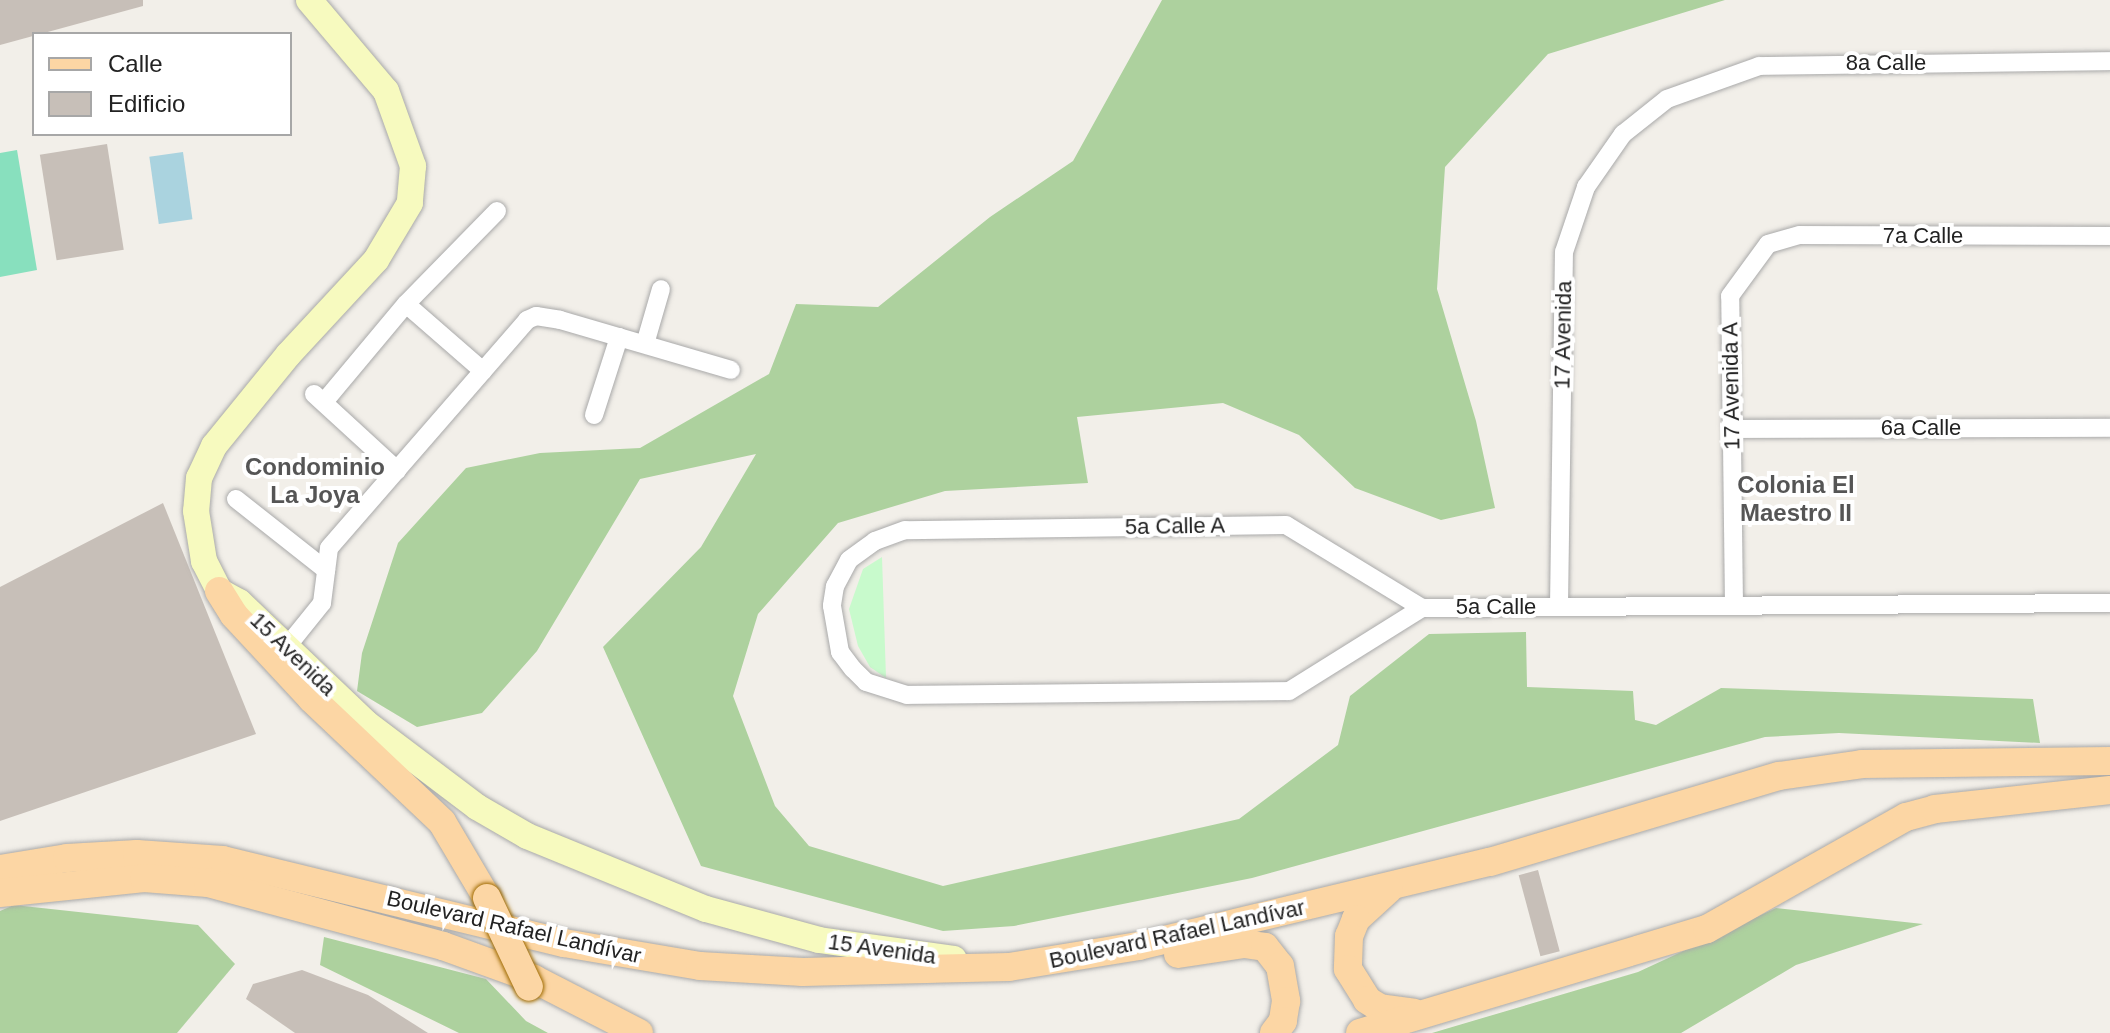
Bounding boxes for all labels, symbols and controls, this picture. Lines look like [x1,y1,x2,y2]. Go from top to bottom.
legend [32,32,292,136]
text: Calle [108,50,163,77]
street label: 8a Calle [1846,50,1926,76]
text: Edificio [108,90,185,117]
street label: 7a Calle [1883,223,1963,249]
street label: 17 Avenida [1549,280,1577,390]
street label: 17 Avenida A [1717,321,1745,451]
street label: 6a Calle [1881,415,1961,441]
district label: Condominio La Joya [245,453,385,509]
district label: Colonia El Maestro II [1737,471,1855,527]
street label: 5a Calle A [1124,512,1226,540]
street label: 5a Calle [1456,594,1536,620]
street label: 15 Avenida [244,606,342,702]
street label: Boulevard Rafael Landívar [384,885,644,969]
street label: Boulevard Rafael Landívar [1047,894,1307,974]
street label: 15 Avenida [826,928,938,970]

